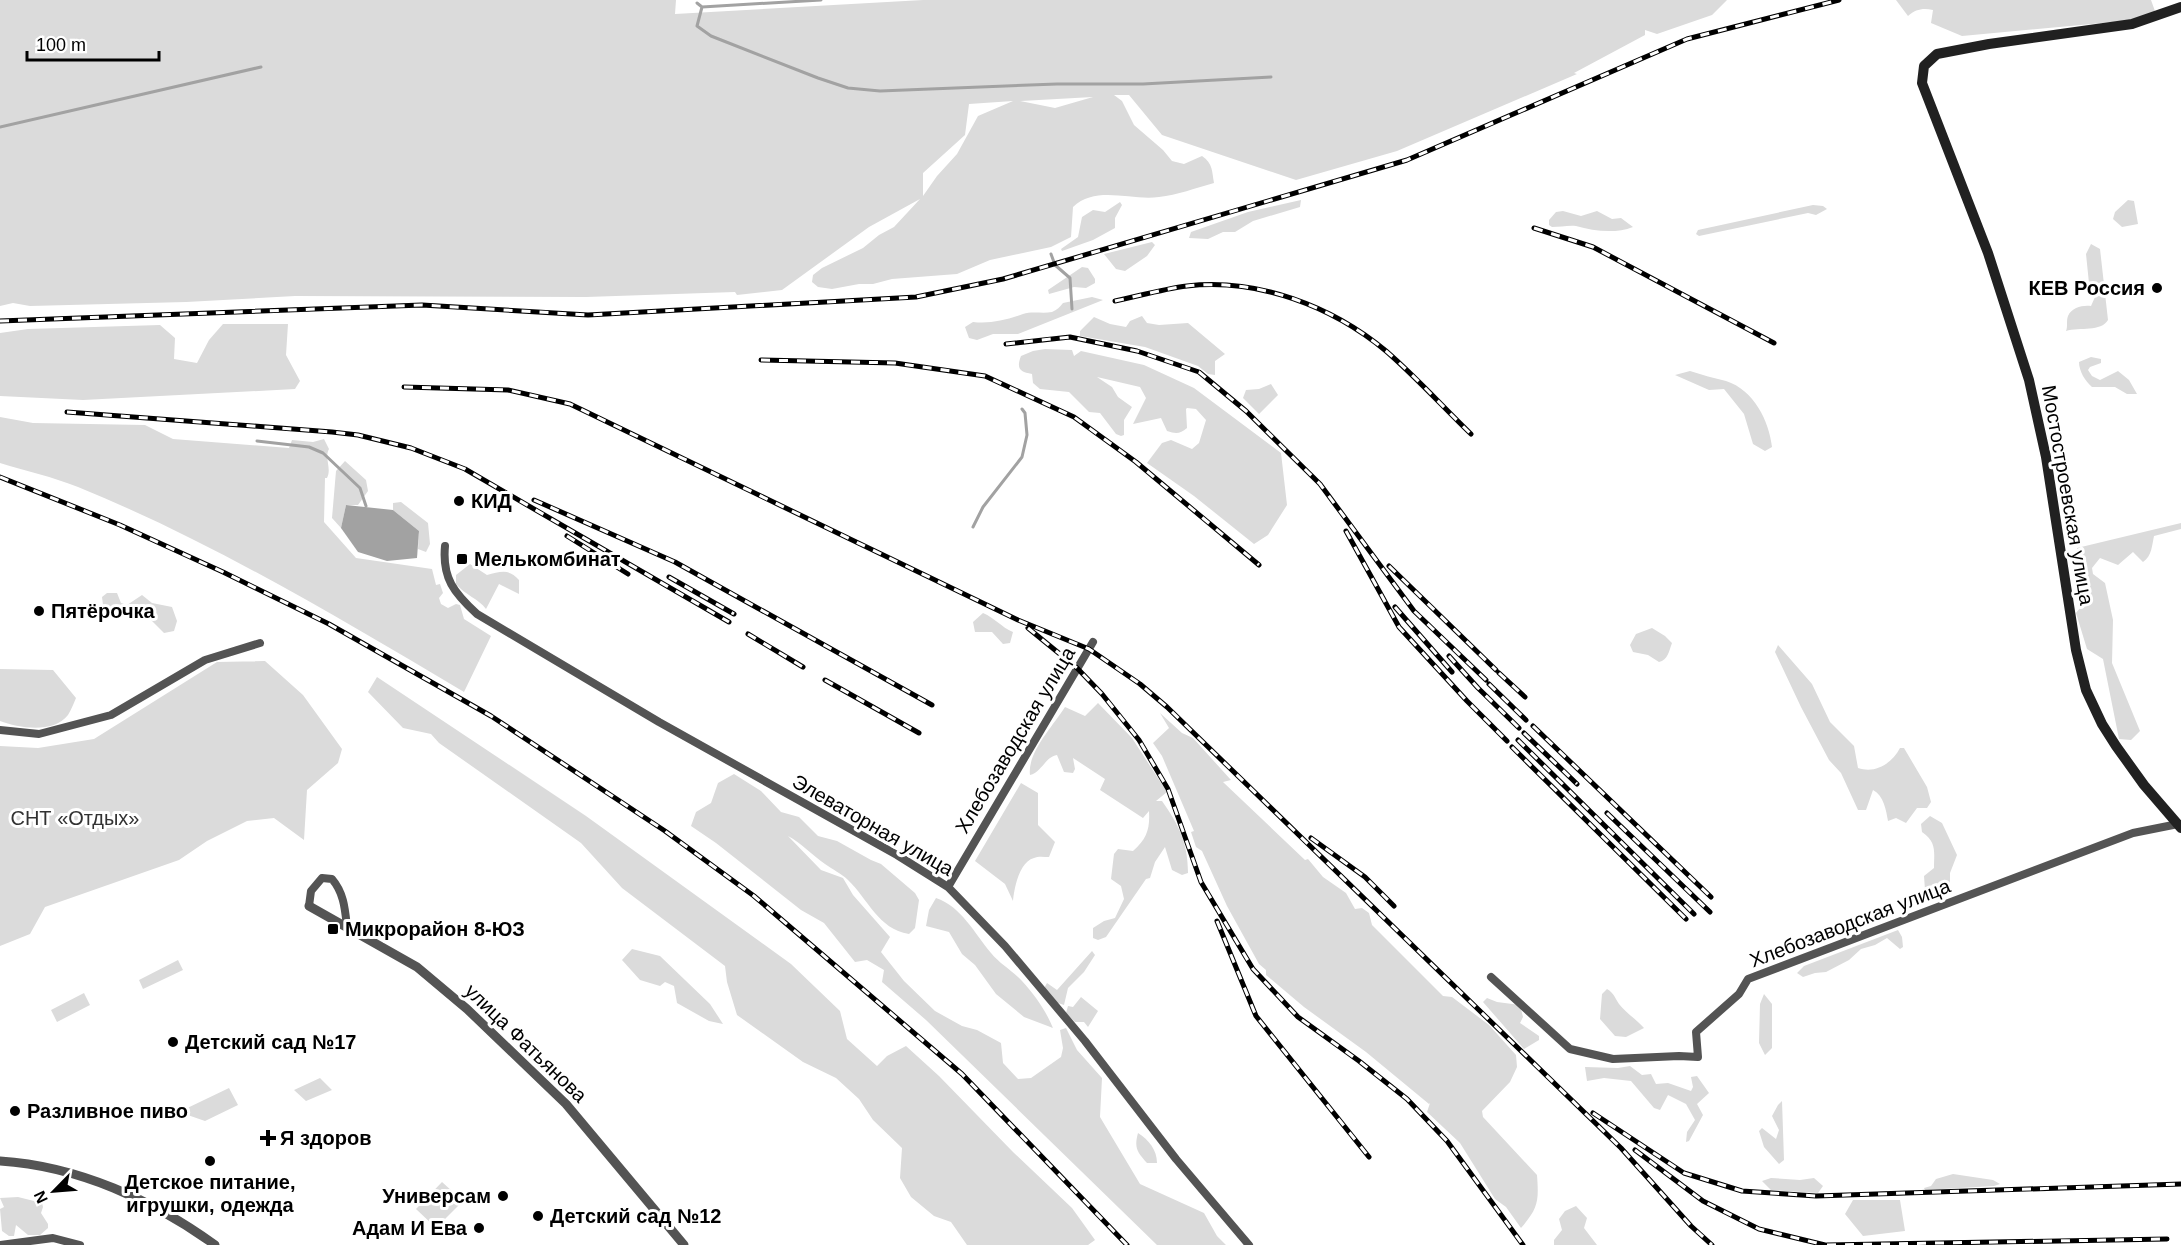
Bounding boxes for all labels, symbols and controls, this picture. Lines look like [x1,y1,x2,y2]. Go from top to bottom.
scale bar [27,24,159,62]
text: 100 m [36,35,86,55]
place label: КЕВ Россия [2028,277,2145,299]
marker: КЕВ Россия [2150,281,2164,295]
street label: Мостостроевская улица [2038,383,2098,607]
place label: КИД [471,490,512,512]
marker: КИД [452,494,466,508]
place label: Мелькомбинат [474,548,621,570]
marker: Мелькомбинат [455,552,469,566]
place label: Пятёрочка [51,600,156,622]
marker: Пятёрочка [32,604,46,618]
street label: Хлебозаводская улица [951,642,1080,837]
street label: Элеваторная улица [789,770,958,881]
park label: СНТ «Отдых» [10,807,140,829]
street label: Хлебозаводская улица [1747,874,1954,971]
place label: Микрорайон 8-ЮЗ [345,918,525,940]
marker: Микрорайон 8-ЮЗ [326,922,340,936]
street label: улица Фатьянова [461,979,592,1107]
place label: Детский сад №17 [185,1031,356,1053]
marker: Детский сад №17 [166,1035,180,1049]
place label: Разливное пиво [27,1100,188,1122]
marker: Разливное пиво [8,1104,22,1118]
place label: Я здоров [280,1127,372,1149]
marker: Я здоров [261,1131,275,1145]
marker: Детское питание, игрушки, одежда [203,1154,217,1168]
north arrow [24,1161,84,1221]
place label: Детское питание, игрушки, одежда [125,1171,296,1216]
place label: Универсам [382,1185,491,1207]
text: N [31,1188,51,1206]
marker: Универсам [496,1189,510,1203]
place label: Детский сад №12 [550,1205,721,1227]
marker: Детский сад №12 [531,1209,545,1223]
place label: Адам И Ева [352,1217,468,1239]
marker: Адам И Ева [472,1221,486,1235]

